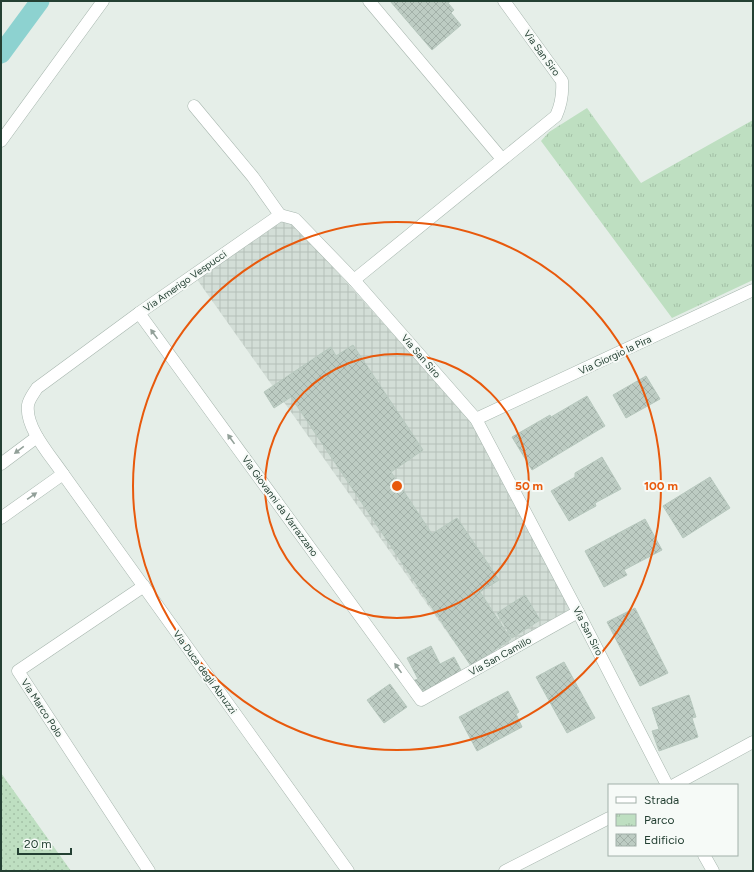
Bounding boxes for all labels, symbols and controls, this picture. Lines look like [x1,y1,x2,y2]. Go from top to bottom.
street label: Via San Siro [521,27,563,79]
street label: Via Amerigo Vespucci [141,247,229,315]
one-way arrow [150,329,158,339]
street label: Via San Siro [398,331,444,381]
street label: Via Giorgio la Pira [577,332,653,378]
one-way arrow [227,434,235,444]
one-way arrow [14,446,24,454]
street label: Via Giovanni da Varrazzano [239,453,321,559]
centre of rings [390,479,404,493]
text: 50 m [515,479,543,493]
text: 100 m [644,479,678,493]
one-way arrow [27,492,37,500]
street label: Via San Siro [570,604,606,658]
street label: Via Duca degli Abruzzi [170,628,240,716]
street label: Via San Camillo [466,633,534,679]
one-way arrow [394,663,402,674]
street label: Via Marco Polo [18,676,66,740]
legend [608,784,738,856]
text: Strada [644,793,679,807]
text: Parco [644,813,674,827]
scale bar [18,830,71,856]
text: Edificio [644,833,684,847]
text: 20 m [24,837,52,851]

